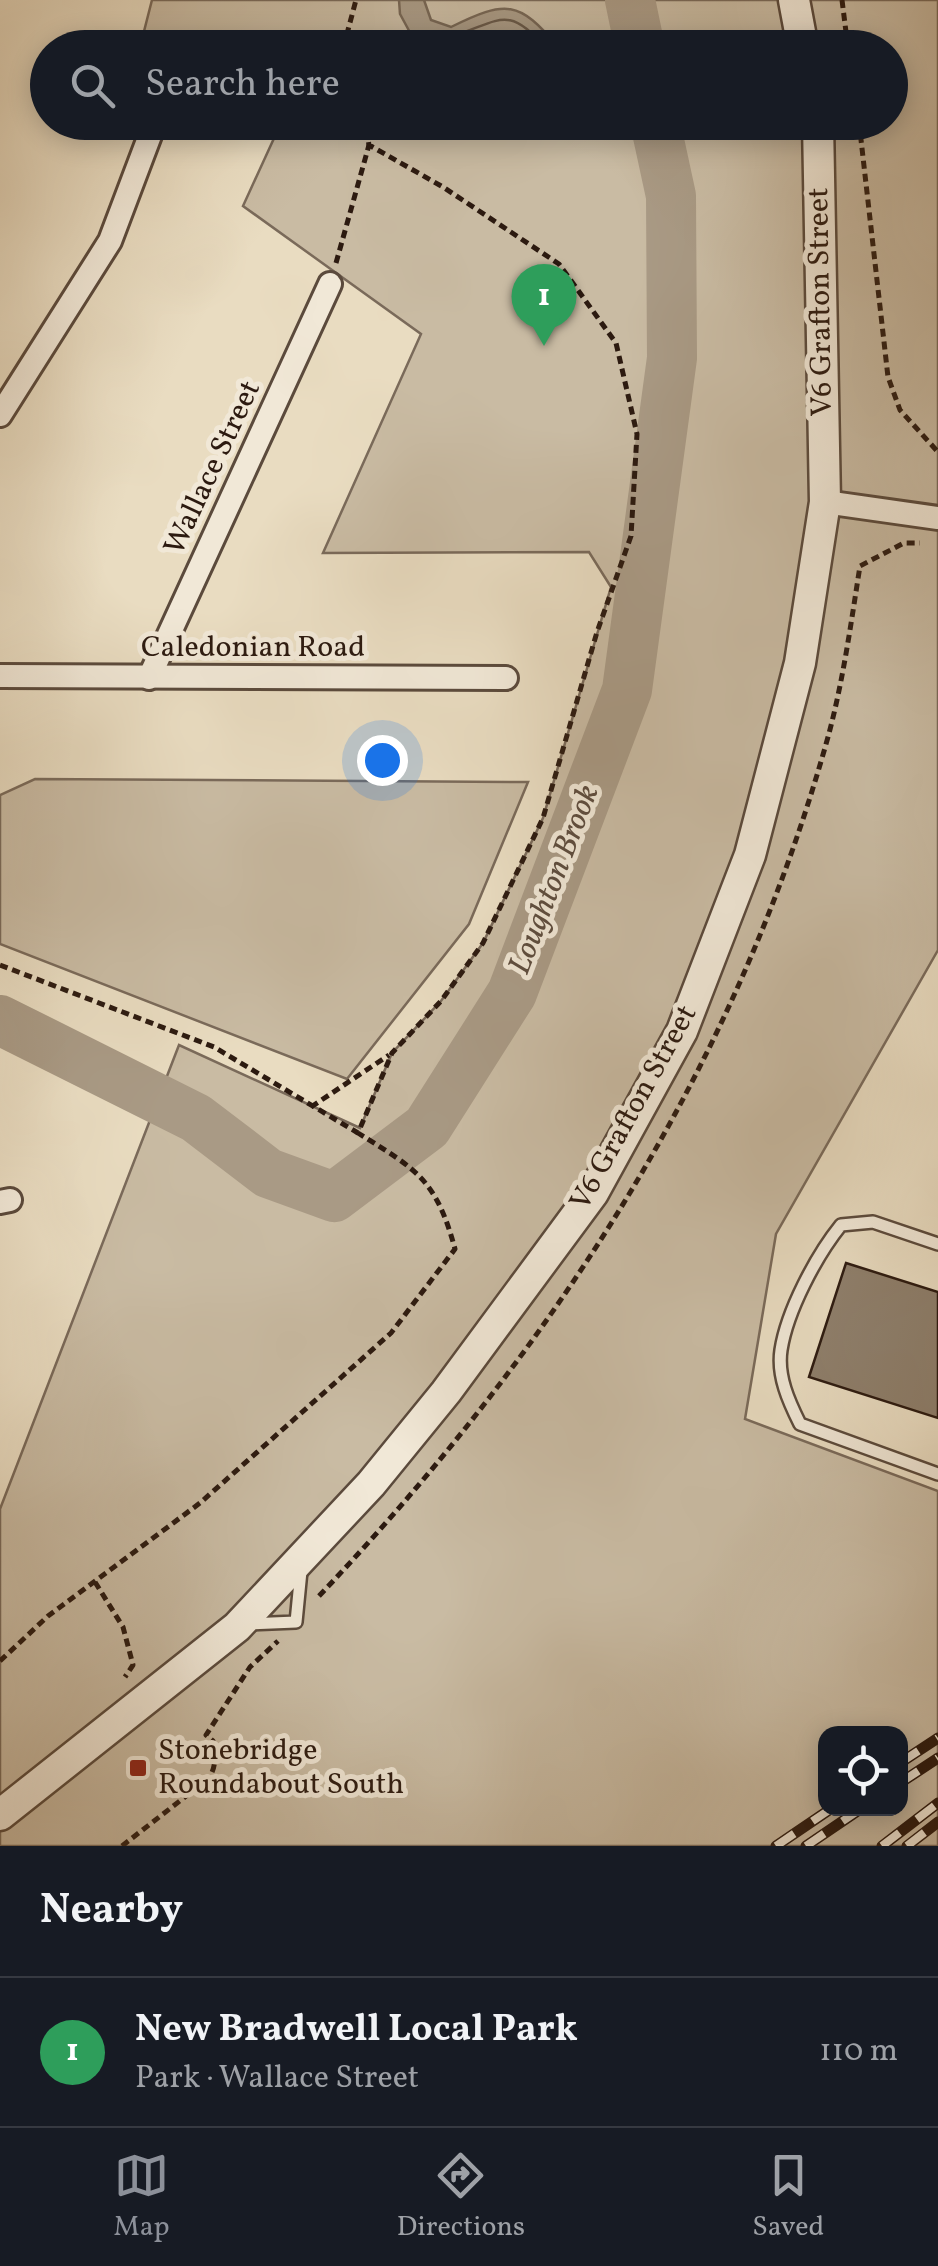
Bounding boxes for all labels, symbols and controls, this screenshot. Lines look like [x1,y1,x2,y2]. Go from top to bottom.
search box [30,30,908,140]
icon: search [65,58,120,113]
text: Search here [145,59,340,112]
street label: V6 Grafton Street [798,187,844,417]
pin: 1 [512,264,576,346]
street label: Wallace Street [154,374,272,562]
street label: Caledonian Road [141,627,365,669]
your location [357,735,408,786]
water label: Loughton Brook [499,779,611,981]
street label: V6 Grafton Street [560,998,708,1218]
map controls [818,1726,908,1816]
button: locate [818,1726,908,1816]
place label: Stonebridge Roundabout South [158,1730,404,1806]
marker: Stonebridge Roundabout South [127,1757,149,1779]
text: Nearby [40,1882,183,1941]
text: New Bradwell Local Park [135,2004,578,2057]
text: 1 [66,2030,79,2074]
text: 110 m [819,2030,898,2074]
text: Park · Wallace Street [135,2057,419,2101]
tab: Map [114,2148,170,2247]
tab: Directions [397,2148,525,2247]
tab: Saved [752,2148,824,2247]

